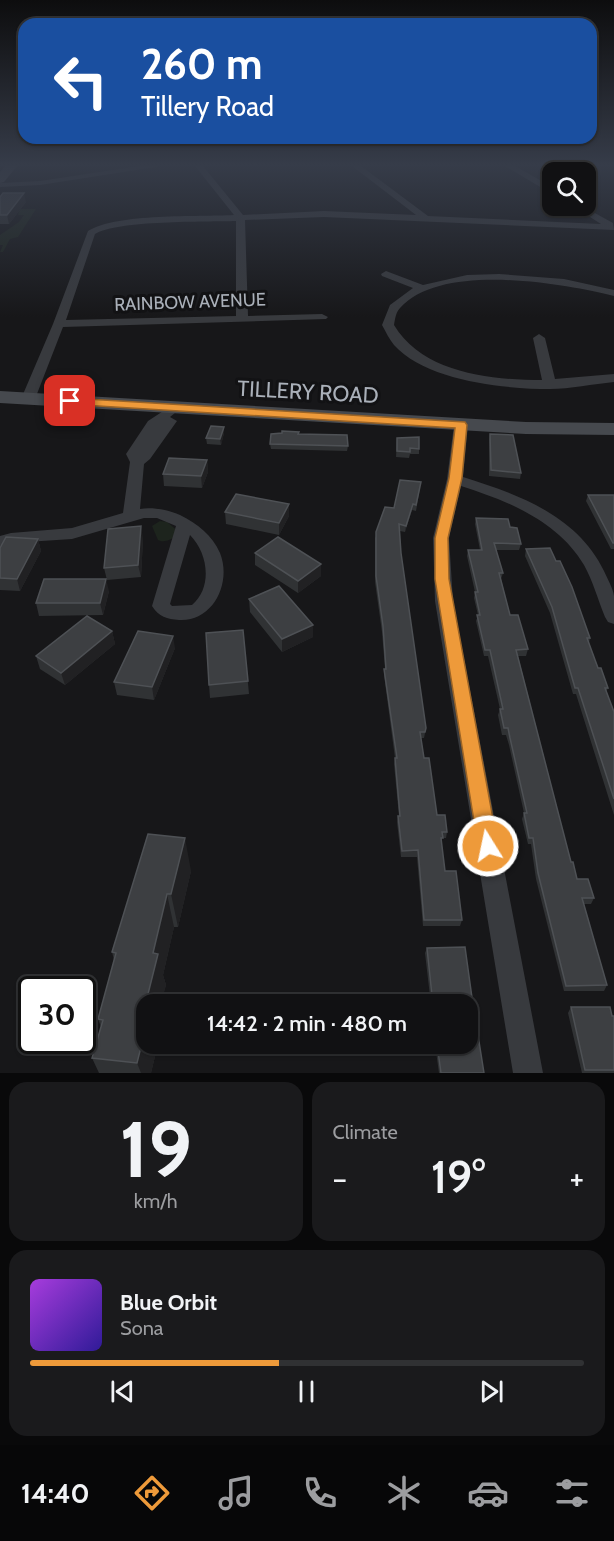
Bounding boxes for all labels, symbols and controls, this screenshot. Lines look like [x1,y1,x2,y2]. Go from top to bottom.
text: 260 m [141,38,262,90]
icon: left [42,42,120,120]
text: Tillery Road [141,90,274,123]
map controls [542,162,596,216]
button: search [542,162,596,216]
street label: RAINBOW AVENUE [114,288,266,316]
pin [44,375,95,426]
street label: TILLERY ROAD [237,375,379,409]
icon: arrive [53,384,86,417]
position arrow [456,814,520,878]
speed limit sign: 30 [18,976,96,1054]
text: 14:42 · 2 min · 480 m [207,1010,407,1037]
text: 19 [119,1102,192,1197]
text: Climate [333,1120,398,1144]
text: 19° [431,1150,485,1204]
text: − [333,1158,347,1198]
text: + [569,1158,584,1198]
text: km/h [134,1189,178,1213]
text: Blue Orbit [120,1289,217,1316]
text: Sona [120,1316,163,1340]
icon: previous [106,1375,139,1408]
icon: pause [290,1375,323,1408]
icon: next [475,1375,508,1408]
icon: directions [131,1472,173,1514]
icon: music [215,1472,257,1514]
icon: phone [299,1472,341,1514]
icon: climate [383,1472,425,1514]
icon: car [467,1472,509,1514]
icon: filters [551,1472,593,1514]
text: 14:40 [21,1477,90,1510]

